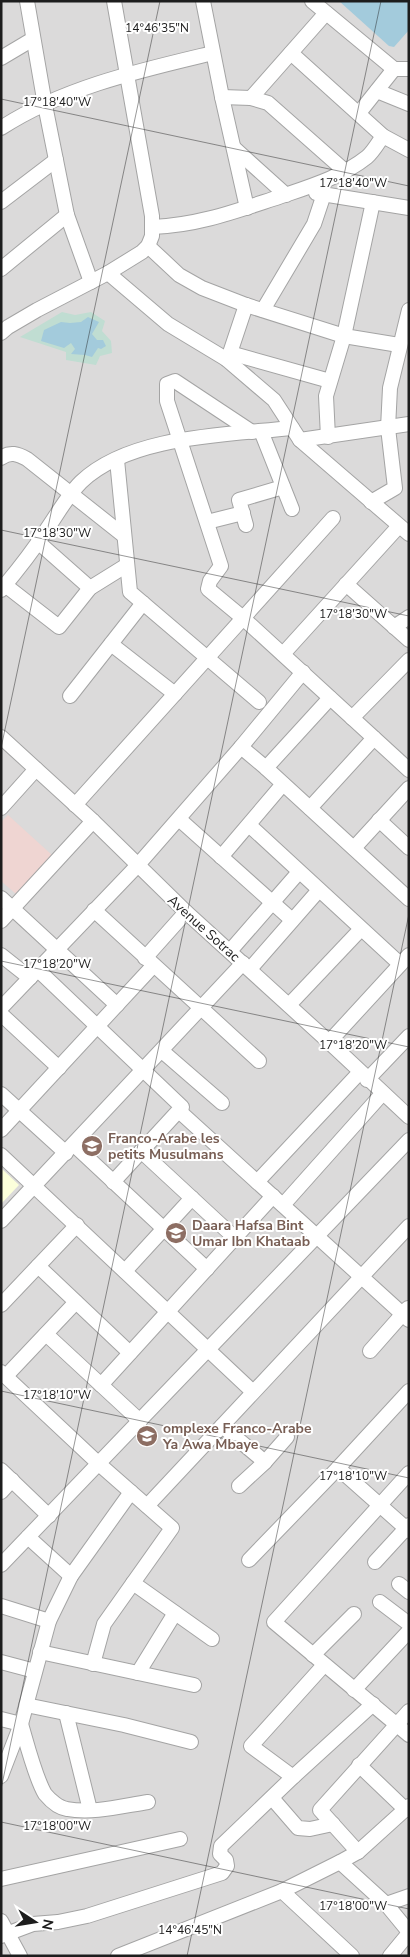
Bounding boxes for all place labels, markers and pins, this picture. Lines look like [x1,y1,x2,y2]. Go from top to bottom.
place label: Franco-Arabe les petits Musulmans [108,1129,224,1164]
school or university icon: Franco-Arabe les petits Musulmans [80,1134,104,1158]
place label: Daara Hafsa Bint Umar Ibn Khataab [192,1216,310,1251]
school or university icon: Daara Hafsa Bint Umar Ibn Khataab [164,1221,188,1245]
place label: omplexe Franco-Arabe Ya Awa Mbaye [162,1419,312,1454]
school or university icon: omplexe Franco-Arabe Ya Awa Mbaye [135,1424,159,1448]

